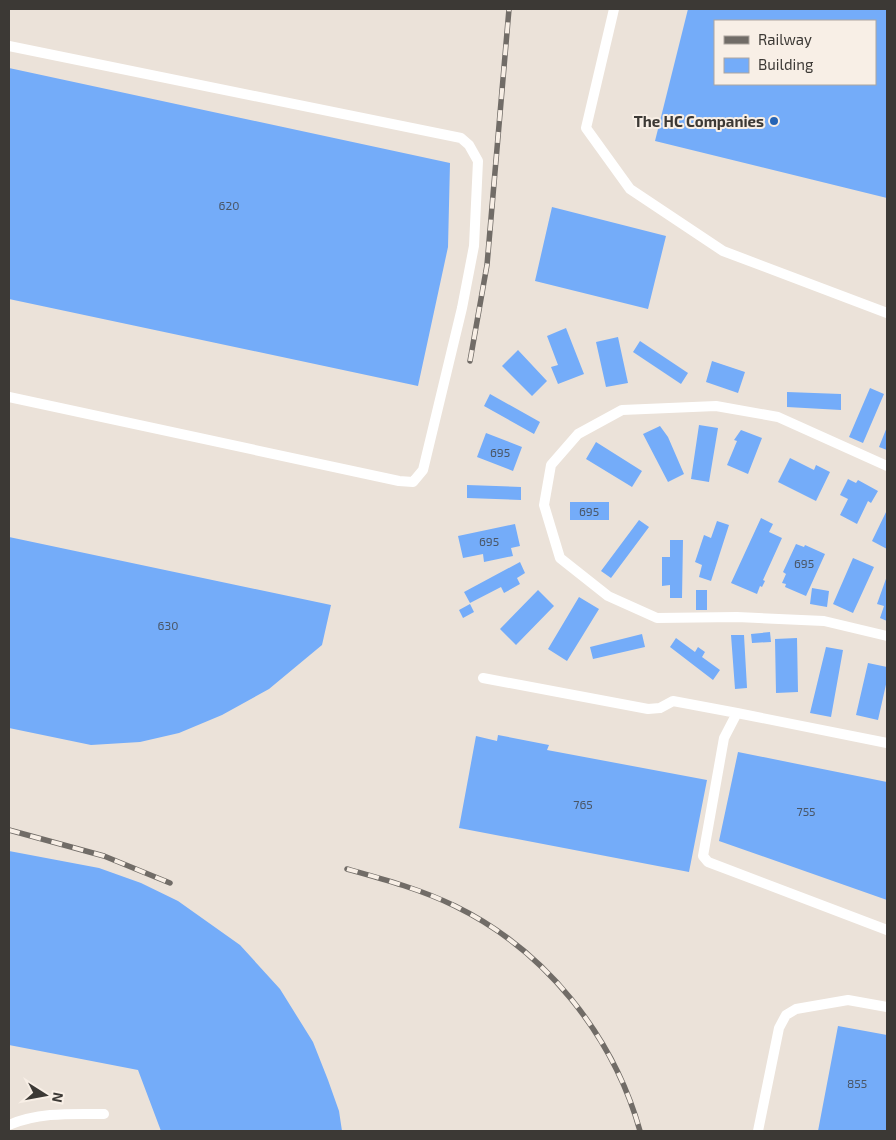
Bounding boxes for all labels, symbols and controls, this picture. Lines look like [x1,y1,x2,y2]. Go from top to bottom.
legend [714,20,876,85]
text: Railway [758,30,812,48]
text: Building [758,55,814,73]
place label: The HC Companies [634,112,764,130]
marker: The HC Companies [768,115,780,127]
house number: 620 [219,198,239,212]
house number: 695 [490,445,510,459]
house number: 695 [579,504,599,518]
house number: 695 [479,534,499,548]
house number: 695 [794,556,814,570]
house number: 630 [158,618,178,632]
house number: 765 [573,797,593,811]
house number: 755 [796,804,816,818]
north arrow [20,1070,70,1120]
house number: 855 [847,1076,867,1090]
text: N [49,1091,68,1104]

